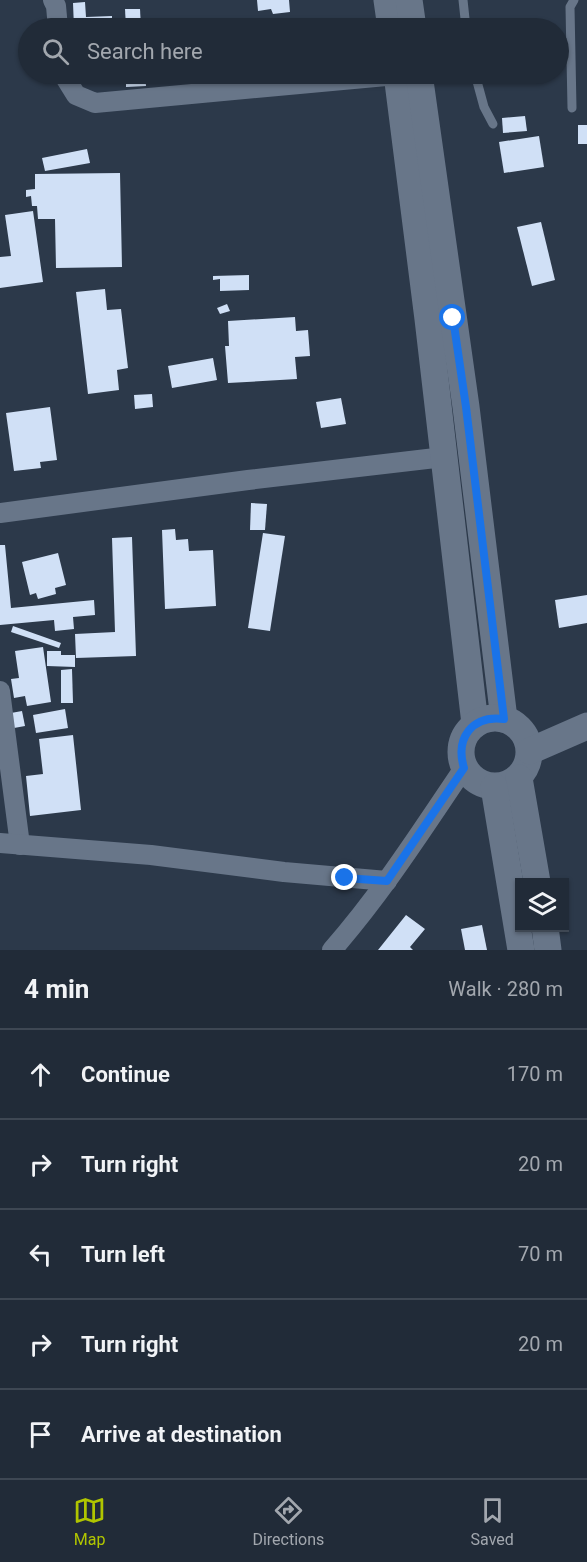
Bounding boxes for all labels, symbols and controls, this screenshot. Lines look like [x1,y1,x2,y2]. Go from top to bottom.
search box [18,18,569,84]
icon: search [39,35,72,68]
text: Search here [87,39,203,64]
route start [439,304,465,330]
route end [331,864,357,890]
map controls [515,878,569,932]
button: layers [515,878,569,932]
text: 4 min [24,974,89,1004]
text: Walk · 280 m [448,977,563,1001]
icon: ahead [24,1058,57,1091]
text: Continue [81,1062,170,1087]
text: 170 m [507,1062,563,1086]
icon: right [24,1148,57,1181]
text: Turn right [81,1152,178,1177]
text: 20 m [518,1152,563,1176]
icon: left [24,1238,57,1271]
text: Turn left [81,1242,165,1267]
text: 70 m [518,1242,563,1266]
icon: right [24,1328,57,1361]
text: Turn right [81,1332,178,1357]
text: 20 m [518,1332,563,1356]
icon: arrive [24,1418,57,1451]
text: Arrive at destination [81,1422,282,1447]
tab: Map [73,1494,106,1549]
tab: Directions [252,1494,324,1549]
tab: Saved [471,1494,514,1549]

